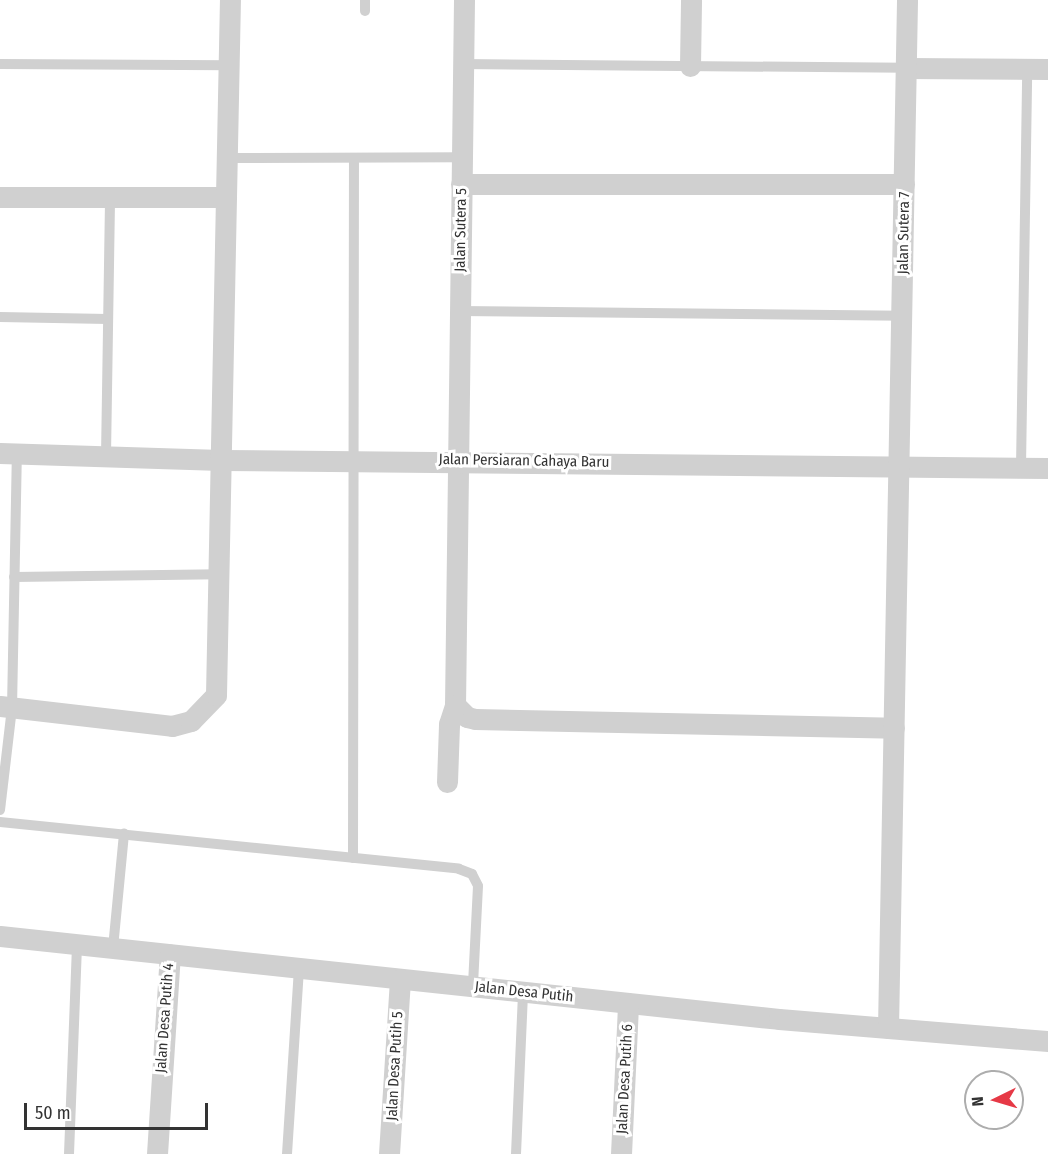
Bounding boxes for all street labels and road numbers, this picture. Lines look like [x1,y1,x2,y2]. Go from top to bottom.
street label: Jalan Sutera 5 [451,188,471,272]
street label: Jalan Sutera 7 [894,191,914,275]
street label: Jalan Persiaran Cahaya Baru [438,451,610,471]
street label: Jalan Desa Putih 4 [152,963,178,1073]
street label: Jalan Desa Putih [474,978,574,1006]
street label: Jalan Desa Putih 5 [383,1011,407,1121]
street label: Jalan Desa Putih 6 [613,1024,637,1134]

